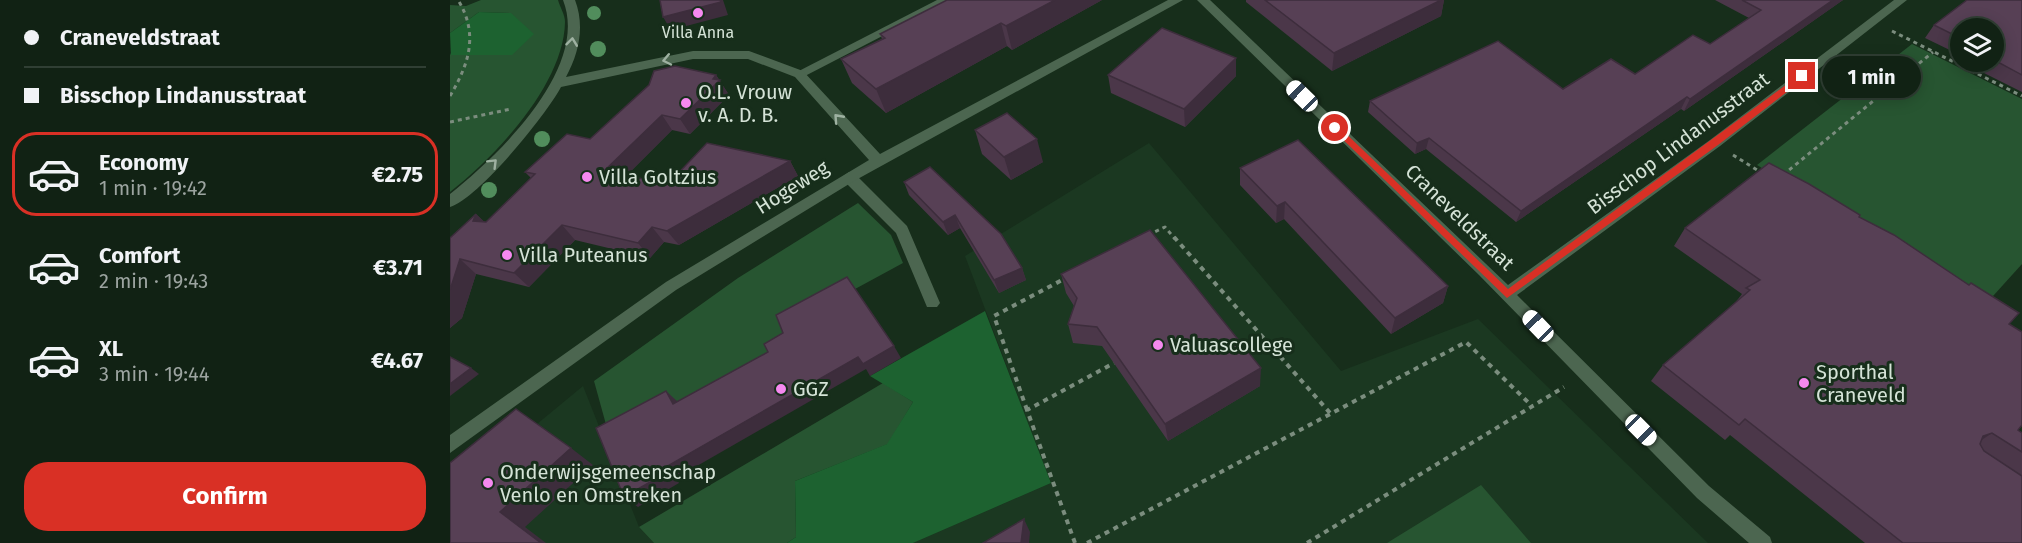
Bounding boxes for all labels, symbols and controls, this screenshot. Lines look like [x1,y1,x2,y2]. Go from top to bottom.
marker: Villa Anna [691,6,705,20]
map controls [1950,18,2004,72]
button: layers [1950,18,2004,72]
place label: Villa Anna [662,23,734,42]
text: Craneveldstraat [60,24,220,51]
one-way arrow [565,37,577,47]
one-way arrow [662,53,672,66]
callout: 1 min [1823,55,1922,97]
route end [1788,62,1815,89]
text: 1 min [1847,65,1896,89]
street label: Bisschop Lindanusstraat [1582,66,1774,219]
car [1283,77,1321,115]
place label: O.L. Vrouw v. A. D. B. [698,80,792,127]
text: Bisschop Lindanusstraat [60,82,306,109]
marker: O.L. Vrouw v. A. D. B. [679,96,693,110]
one-way arrow [834,114,845,124]
route start [1321,114,1348,141]
icon: car [27,147,81,201]
text: Economy [99,149,188,176]
street label: Hogeweg [751,155,834,219]
street label: Craneveldstraat [1401,159,1520,276]
one-way arrow [486,160,497,171]
text: €2.75 [372,161,423,188]
place label: Villa Goltzius [599,165,716,189]
marker: Villa Goltzius [580,170,594,184]
text: 1 min · 19:42 [99,176,207,200]
icon: car [27,240,81,294]
text: Comfort [99,242,180,269]
place label: Villa Puteanus [519,243,647,267]
marker: Villa Puteanus [500,248,514,262]
text: €3.71 [373,254,423,281]
text: 2 min · 19:43 [99,269,208,293]
car [1519,307,1557,345]
icon: car [27,333,81,387]
place label: Valuascollege [1170,333,1293,357]
text: XL [99,335,123,362]
marker: Valuascollege [1151,338,1165,352]
text: €4.67 [371,347,423,374]
place label: Sporthal Craneveld [1816,360,1906,407]
text: 3 min · 19:44 [99,362,209,386]
marker: Sporthal Craneveld [1797,376,1811,390]
place label: GGZ [793,377,829,401]
marker: GGZ [774,382,788,396]
car [1622,411,1660,449]
place label: Onderwijsgemeenschap Venlo en Omstreken [500,460,716,507]
button: Confirm [24,462,426,531]
marker: Onderwijsgemeenschap Venlo en Omstreken [481,476,495,490]

